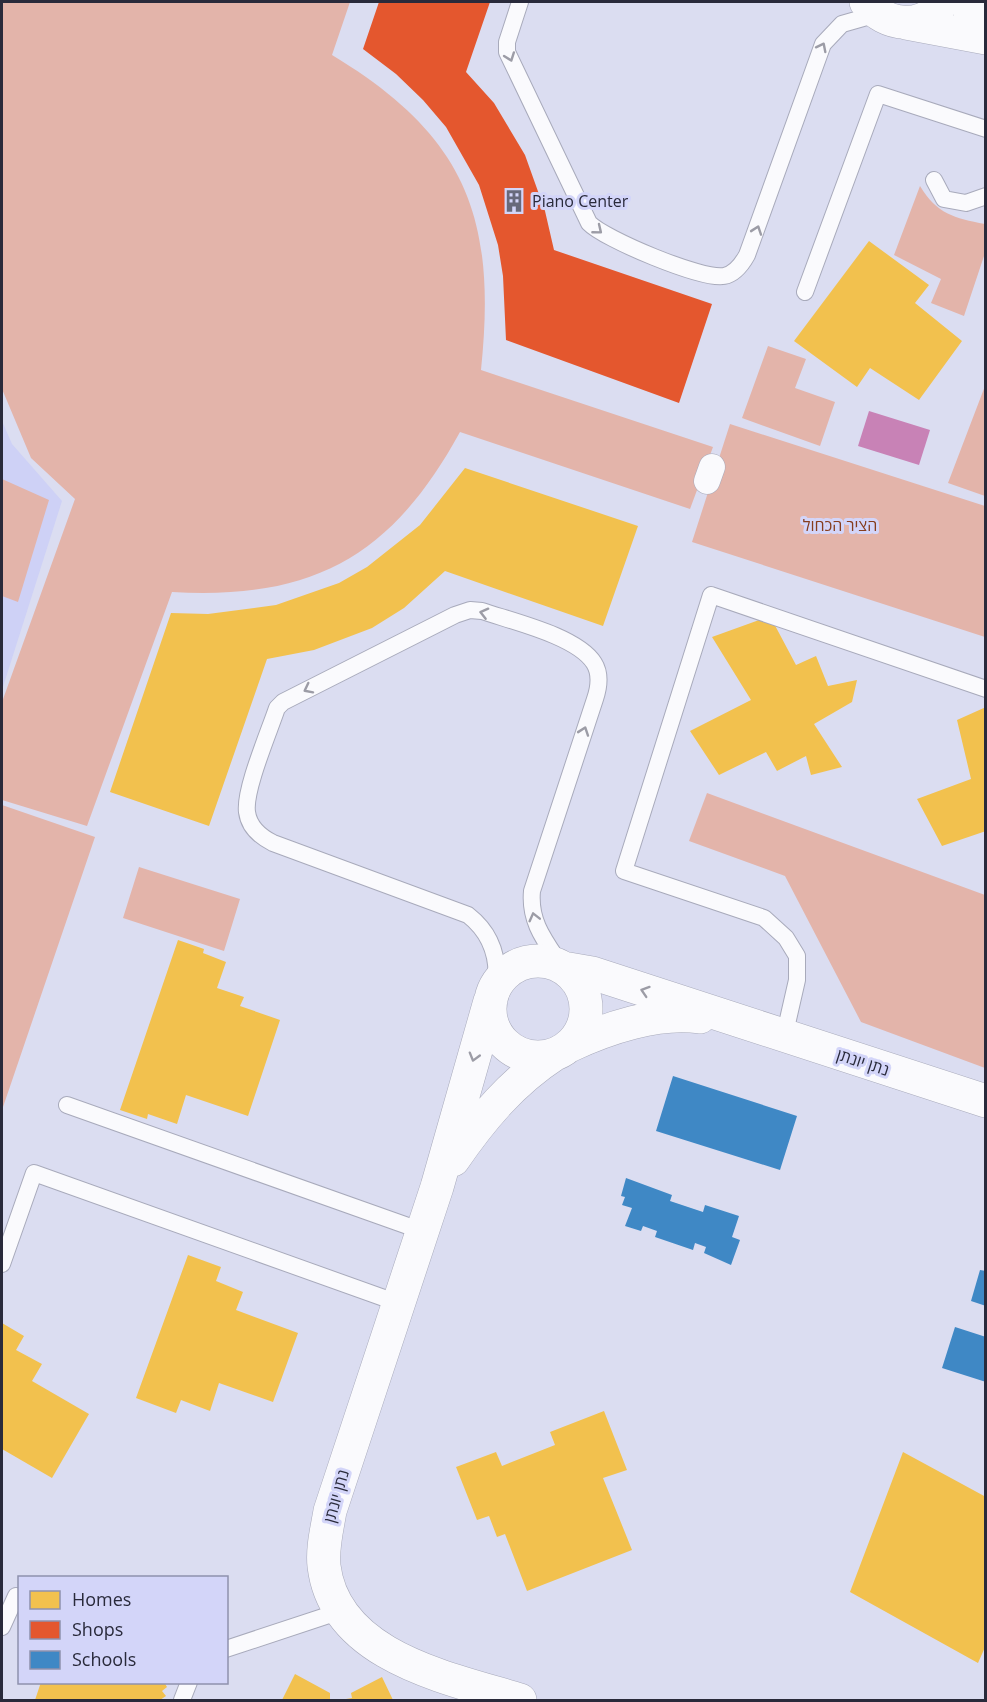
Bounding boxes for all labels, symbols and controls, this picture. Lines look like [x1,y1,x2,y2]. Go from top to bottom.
one-way arrow [815,43,826,53]
one-way arrow [503,51,516,62]
building icon: Piano Center [501,188,527,214]
place label: Piano Center [532,190,629,212]
one-way arrow [591,222,602,233]
one-way arrow [749,226,762,236]
park label: הציר הכחול [803,514,877,536]
one-way arrow [479,607,489,620]
one-way arrow [303,682,314,694]
one-way arrow [576,726,589,737]
one-way arrow [528,912,541,922]
one-way arrow [640,986,651,999]
street label: נתן יונתן [834,1043,892,1081]
one-way arrow [469,1051,481,1062]
street label: נתן יונתן [318,1467,354,1525]
legend [18,1576,228,1684]
text: Homes [72,1587,131,1611]
text: Shops [72,1617,123,1641]
text: Schools [72,1647,136,1671]

